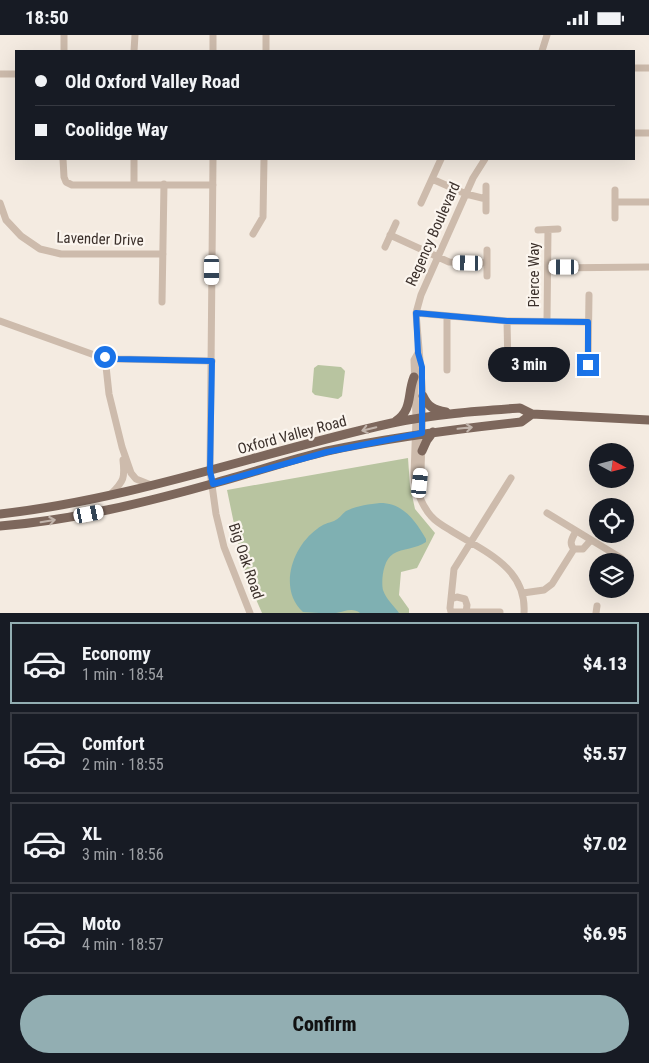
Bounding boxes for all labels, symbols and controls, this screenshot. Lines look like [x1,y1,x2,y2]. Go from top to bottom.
text: 18:50 [25,6,69,29]
text: Old Oxford Valley Road [65,70,240,93]
text: Coolidge Way [65,118,168,141]
street label: Regency Boulevard [402,179,464,289]
street label: Lavender Drive [56,228,144,250]
street label: Pierce Way [525,242,543,308]
car [204,255,219,285]
car [452,255,483,271]
car [549,260,579,275]
route start [94,346,116,368]
callout: 3 min [488,347,570,383]
route end [577,354,599,376]
text: 3 min [511,355,547,374]
street label: Oxford Valley Road [236,412,348,458]
one-way arrow [457,423,473,433]
one-way arrow [362,425,378,434]
north arrow [589,443,634,487]
map controls [589,443,634,598]
car [410,467,429,499]
button: locate [589,498,634,543]
car [72,504,105,524]
one-way arrow [40,516,56,526]
street label: Big Oak Road [225,521,267,601]
button: layers [589,553,634,598]
icon: car [22,641,67,686]
text: Economy [82,642,151,665]
text: $4.13 [583,652,627,675]
text: 1 min · 18:54 [82,665,164,684]
icon: car [22,731,67,776]
text: Comfort [82,732,145,755]
text: $5.57 [583,742,627,765]
text: 2 min · 18:55 [82,755,164,774]
icon: car [22,821,67,866]
text: XL [82,822,102,845]
text: $7.02 [583,832,627,855]
text: 3 min · 18:56 [82,845,164,864]
icon: car [22,911,67,956]
text: Moto [82,912,121,935]
text: $6.95 [583,922,627,945]
text: 4 min · 18:57 [82,935,164,954]
button: Confirm [20,995,629,1053]

